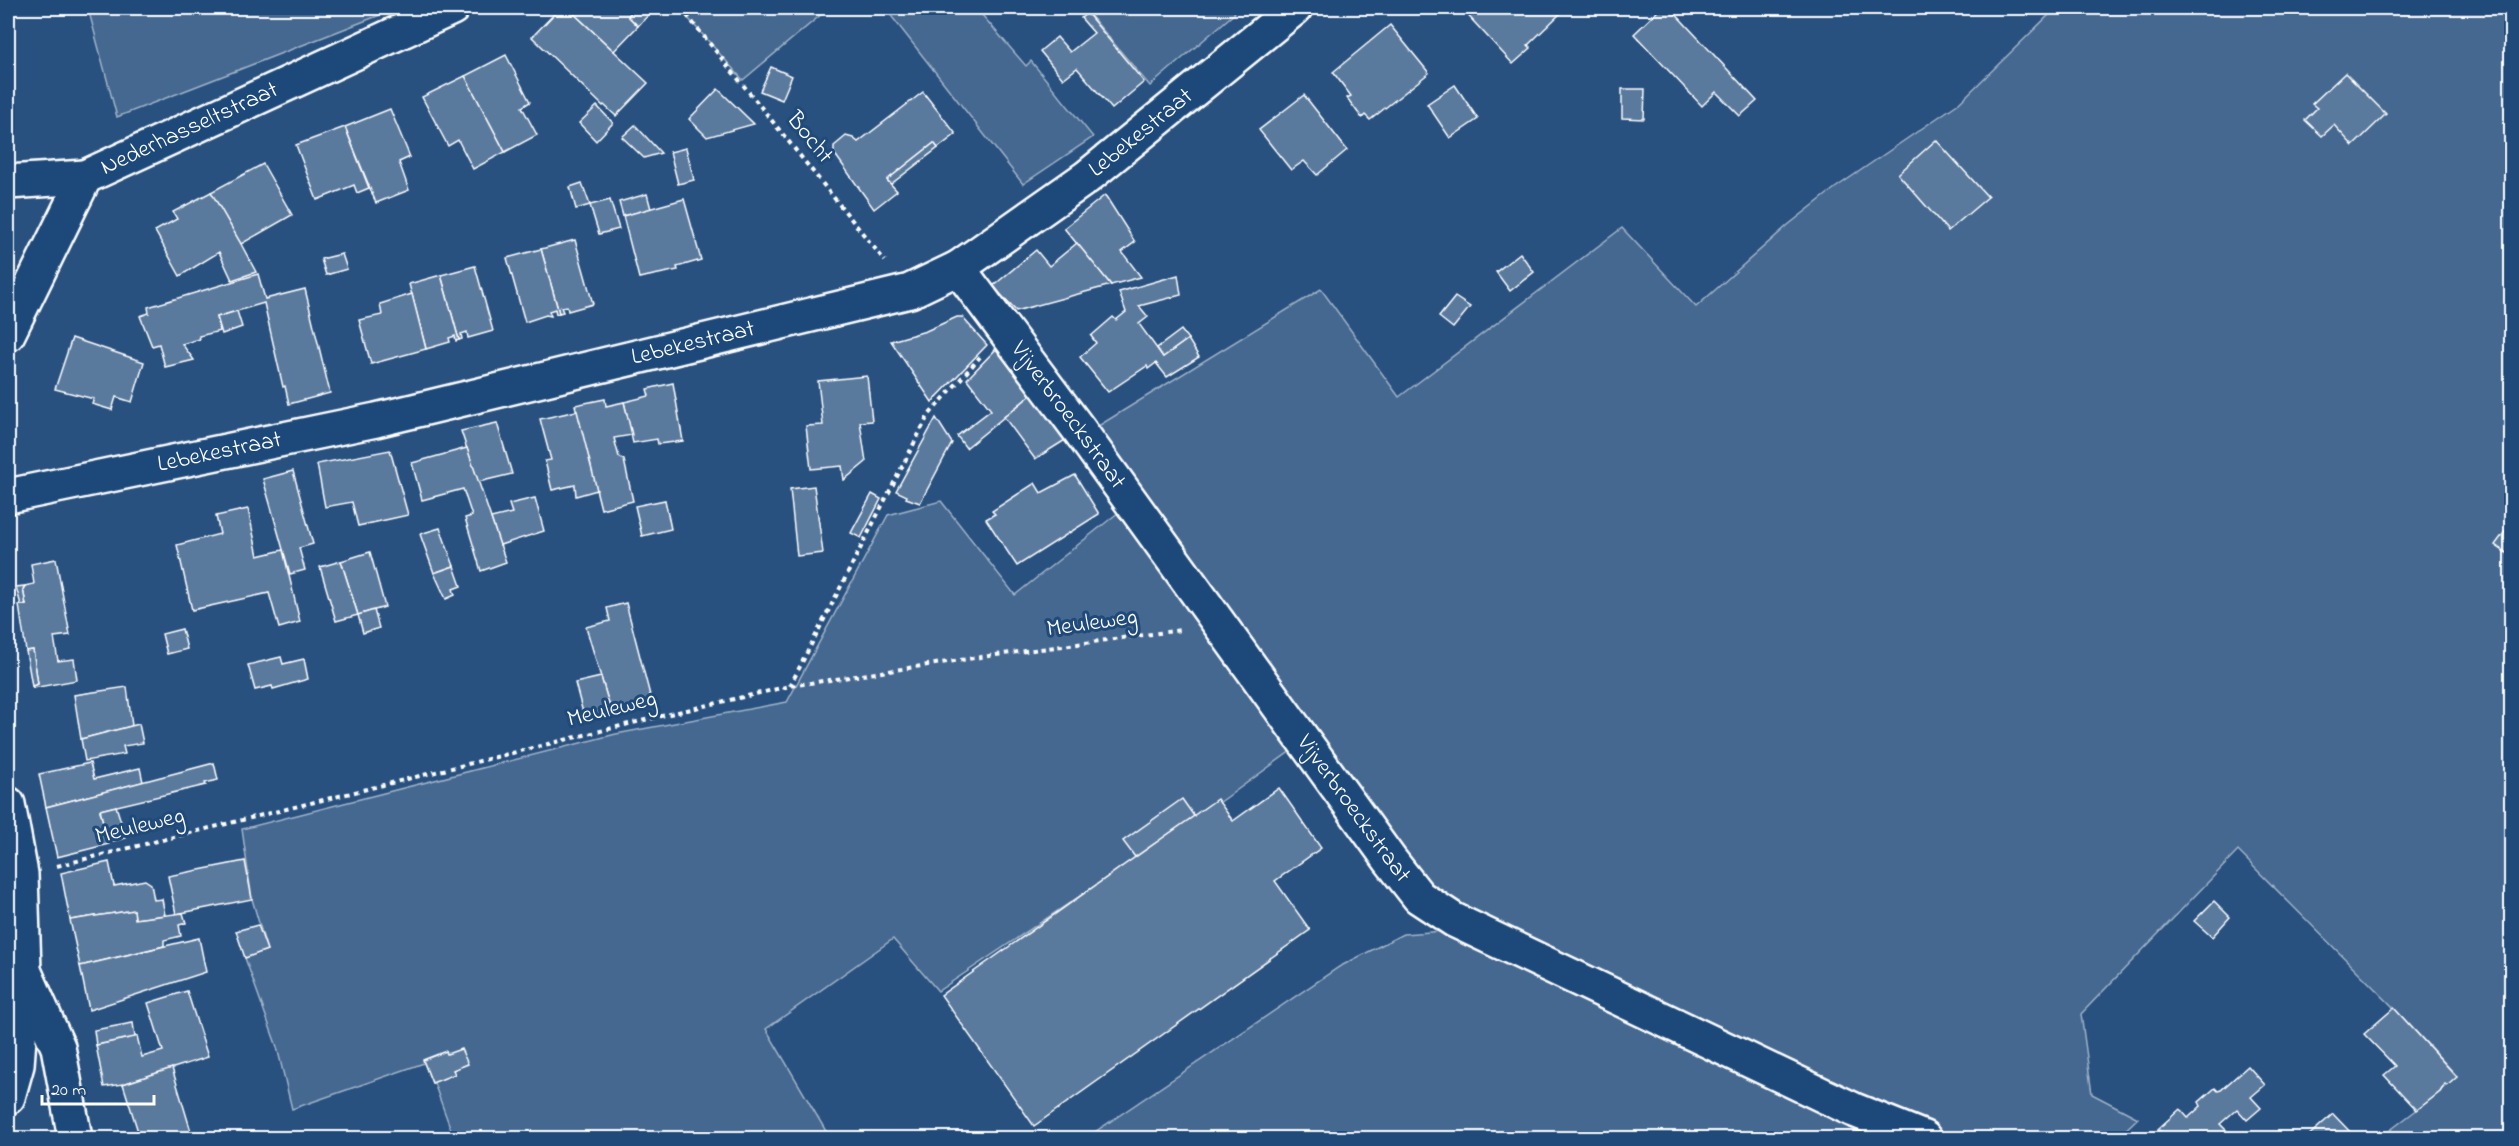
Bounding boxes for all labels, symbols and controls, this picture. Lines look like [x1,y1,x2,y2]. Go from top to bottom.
street label: Nederhasseltstraat [95,73,284,185]
street label: Lebekestraat [1081,80,1201,186]
street label: Bocht [776,103,841,172]
street label: Lebekestraat [628,312,759,375]
street label: Vijverbroeckstraat [1001,334,1134,497]
street label: Lebekestraat [154,422,285,482]
street label: Meuleweg [1044,600,1140,648]
street label: Meuleweg [564,682,660,738]
street label: Vijverbroeckstraat [1287,727,1419,891]
street label: Meuleweg [92,799,188,855]
scale bar [42,1068,154,1106]
text: 20 m [51,1078,86,1104]

